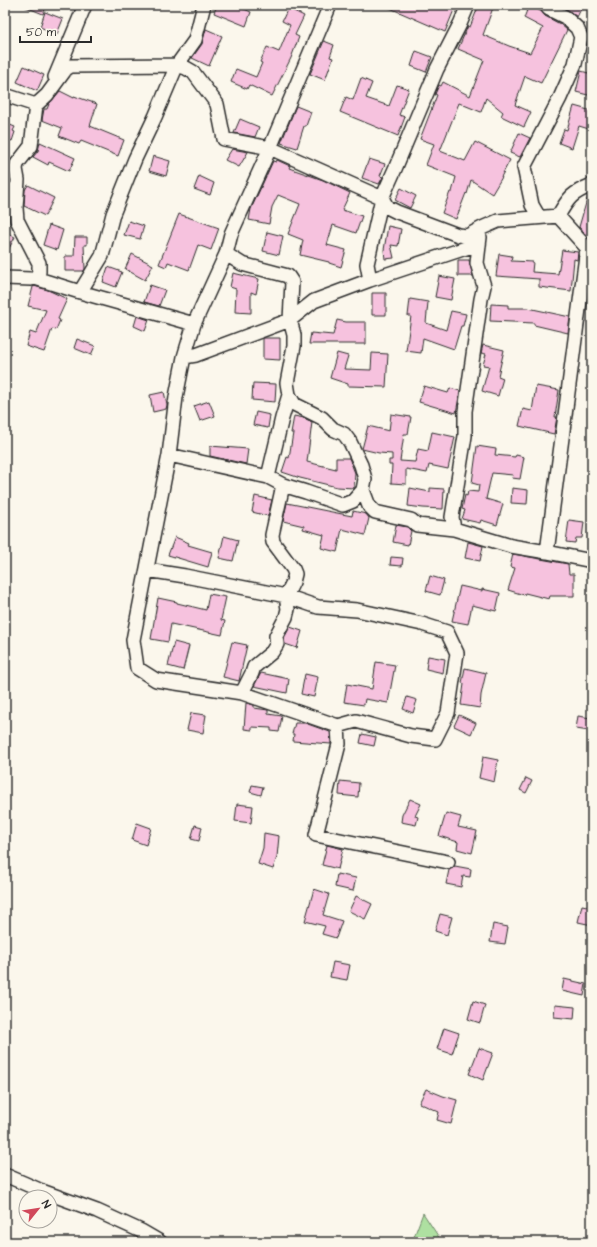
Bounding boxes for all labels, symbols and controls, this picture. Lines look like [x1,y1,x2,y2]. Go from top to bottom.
scale bar [20,18,91,44]
text: 50 m [26,24,57,41]
north arrow [18,1189,58,1229]
text: N [38,1198,54,1211]

